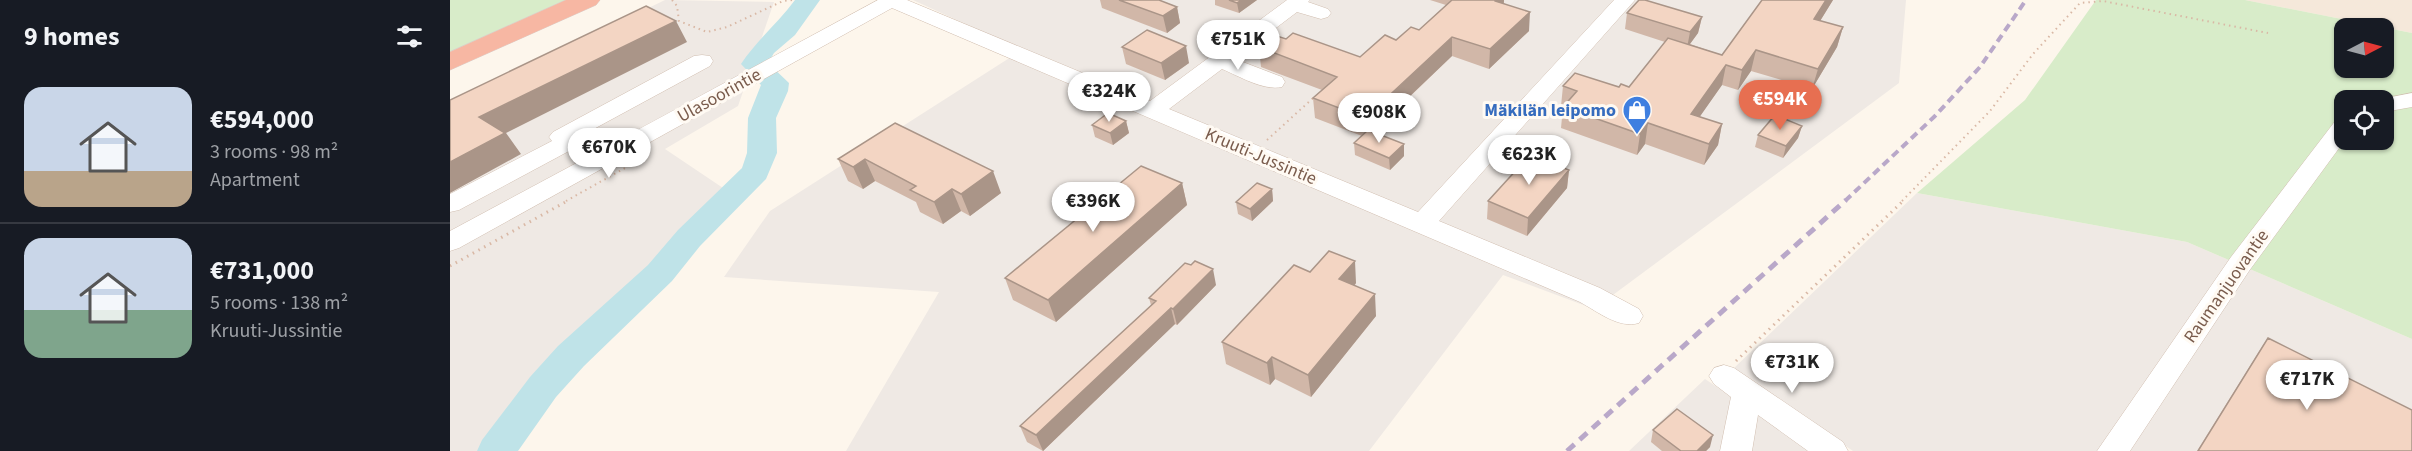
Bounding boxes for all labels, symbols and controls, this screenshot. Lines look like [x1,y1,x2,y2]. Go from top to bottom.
text: 9 homes [24,18,119,55]
north arrow [2334,18,2394,78]
map controls [2334,18,2394,150]
icon: filters [393,20,426,53]
pin: €751K [1196,20,1280,71]
text: €751K [1211,25,1265,53]
street label: Ulasoorintie [673,62,766,129]
pin: €324K [1067,72,1151,123]
text: €324K [1082,77,1136,105]
pin: €594K [1738,80,1822,131]
text: €594K [1753,85,1807,113]
button: locate [2334,90,2394,150]
pin: €908K [1337,93,1421,144]
shop icon: Mäkilän leipomo [1621,94,1653,136]
text: €908K [1352,98,1406,126]
place label: Mäkilän leipomo [1484,98,1616,123]
text: €594,000 [210,101,314,138]
icon: home [72,111,144,183]
street label: Kruuti-Jussintie [1201,122,1321,191]
pin: €670K [567,128,651,179]
text: €670K [582,133,636,161]
pin: €623K [1487,135,1571,186]
text: 3 rooms · 98 m² [210,138,338,166]
text: €623K [1502,140,1556,168]
text: Apartment [210,166,300,194]
pin: €396K [1051,182,1135,233]
text: €396K [1066,187,1120,215]
street label: Raumanjuovantie [2178,225,2275,348]
text: €731,000 [210,252,314,289]
icon: home [72,262,144,334]
text: 5 rooms · 138 m² [210,289,348,317]
text: Kruuti-Jussintie [210,317,342,345]
pin: €731K [1750,343,1834,394]
text: €731K [1765,348,1819,376]
pin: €717K [2265,360,2349,411]
text: €717K [2280,365,2334,393]

